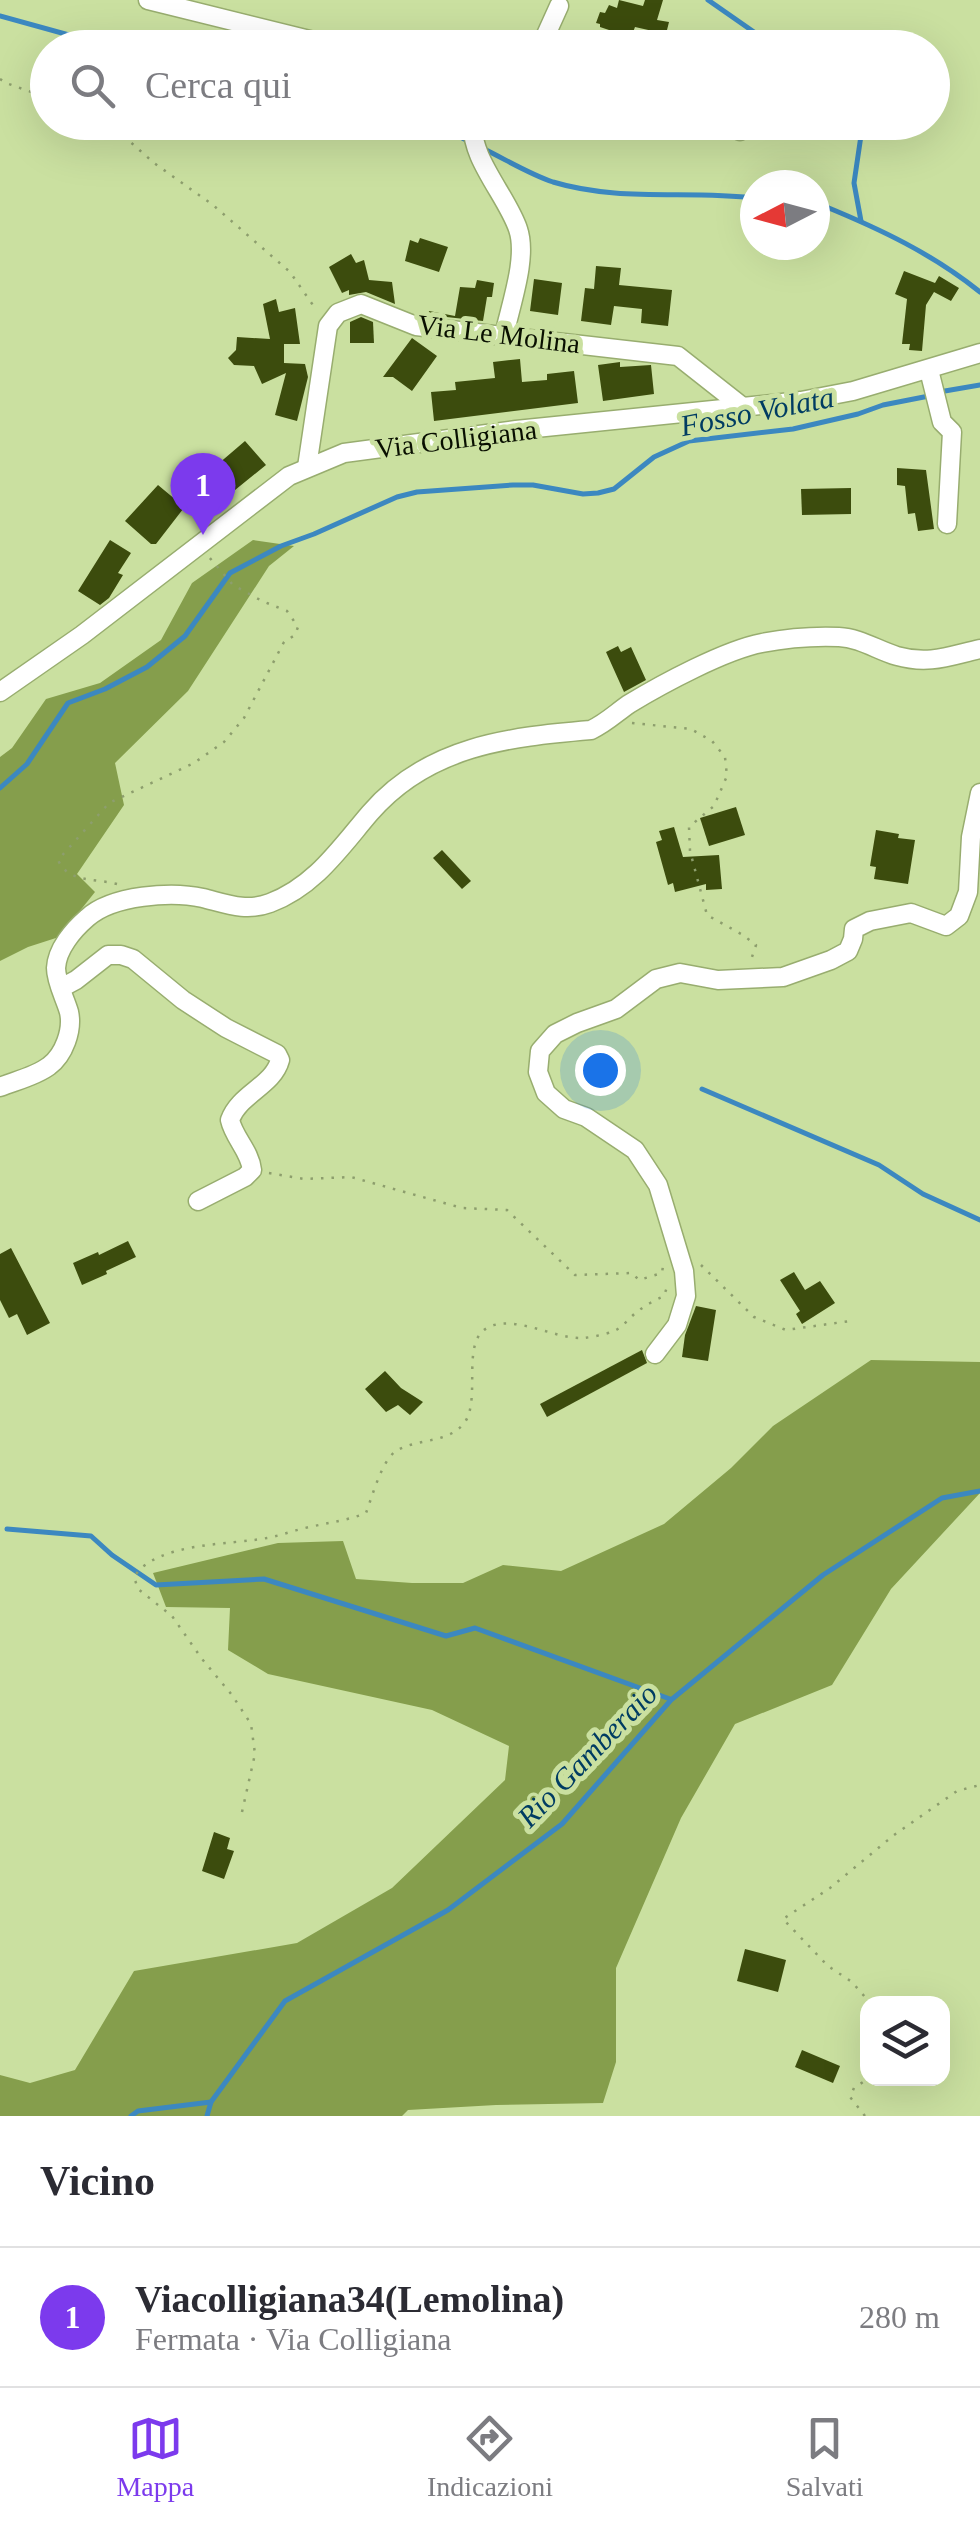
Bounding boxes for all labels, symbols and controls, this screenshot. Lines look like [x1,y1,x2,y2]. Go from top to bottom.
search box [30,30,950,140]
icon: search [65,58,120,113]
text: Cerca qui [145,64,292,106]
north arrow [740,170,830,260]
street label: Via Le Molina [416,309,582,359]
water label: Fosso Volata [676,380,837,442]
street label: Via Colligiana [374,414,539,464]
pin: 1 [170,452,236,535]
your location [575,1045,626,1096]
water label: Rio Gamberaio [510,1677,663,1834]
map controls [860,1996,950,2086]
button: layers [860,1996,950,2086]
text: Vicino [40,2158,155,2204]
text: Viacolligiana34(Lemolina) [135,2278,564,2320]
text: 1 [65,2299,81,2335]
text: 280 m [859,2299,940,2335]
text: Fermata · Via Colligiana [135,2321,452,2357]
tab: Mappa [116,2411,194,2503]
tab: Indicazioni [427,2411,553,2503]
tab: Salvati [786,2411,864,2503]

